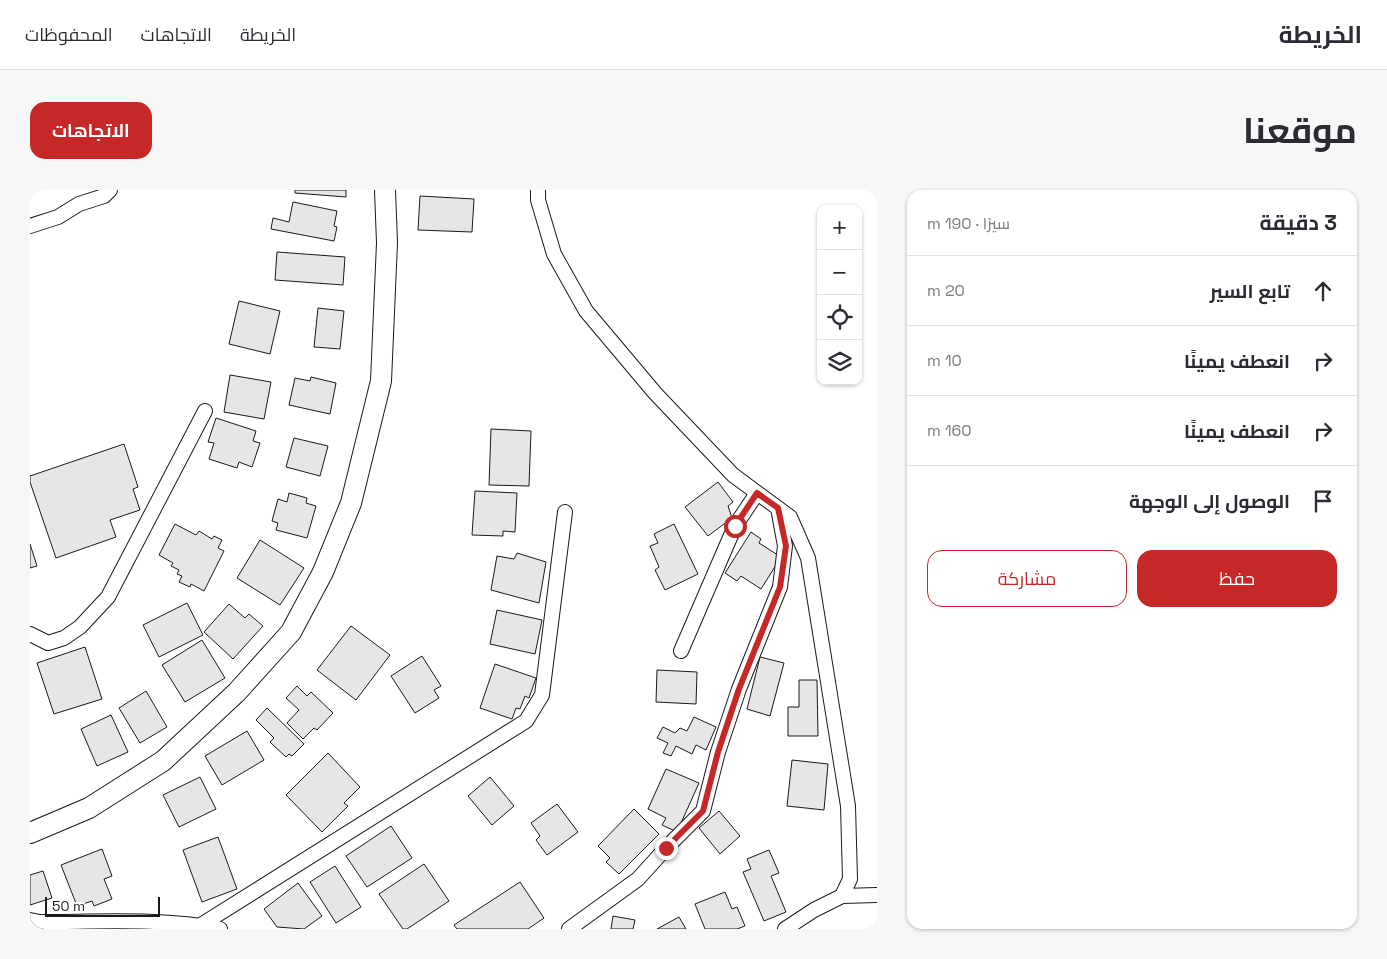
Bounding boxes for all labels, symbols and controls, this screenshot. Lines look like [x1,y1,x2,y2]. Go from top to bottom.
text: الخريطة [1279,19,1362,50]
text: المحفوظات [25,23,113,46]
text: الاتجاهات [141,23,212,46]
text: الخريطة [240,23,296,46]
button: الاتجاهات [30,102,152,159]
text: موقعنا [1243,109,1357,153]
map controls [817,205,862,385]
button: + [817,205,862,250]
text: 3 دقيقة [1260,209,1337,236]
text: سيرًا · 190 m [927,213,1010,234]
button: − [817,250,862,295]
icon: ahead [1309,277,1337,305]
text: تابع السير [1210,279,1290,304]
text: 20 m [927,280,965,301]
button: locate [817,295,862,340]
button: layers [817,340,862,385]
icon: right [1309,347,1337,375]
text: انعطف يمينًا [1184,349,1290,374]
text: 10 m [927,350,962,371]
icon: right [1309,417,1337,445]
text: انعطف يمينًا [1184,419,1290,444]
text: 160 m [927,420,972,441]
icon: arrive [1309,487,1337,515]
text: الوصول إلى الوجهة [1129,489,1290,514]
route start [724,515,747,538]
button: مشاركة [927,550,1127,607]
button: حفظ [1137,550,1337,607]
route end [655,837,678,860]
scale bar [45,894,160,917]
text: 50 m [52,897,85,915]

